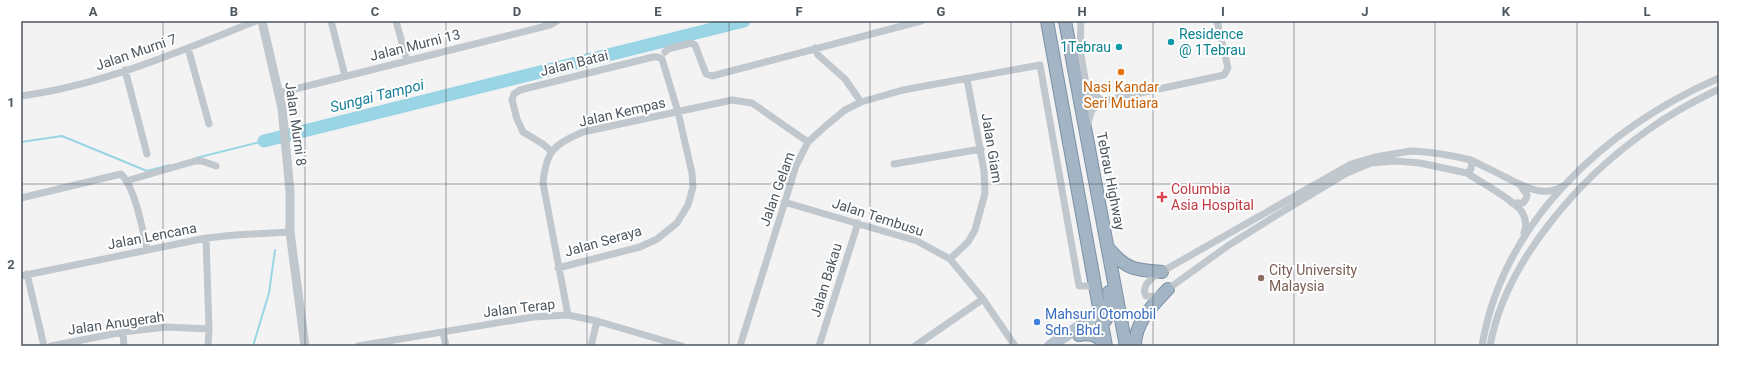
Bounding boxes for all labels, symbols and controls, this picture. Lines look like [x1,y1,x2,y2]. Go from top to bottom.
text: A [89,4,98,19]
text: B [230,4,238,19]
text: C [371,4,380,19]
text: D [513,4,521,19]
text: E [654,4,662,19]
text: F [795,4,803,19]
text: G [937,4,946,19]
text: H [1077,4,1087,19]
text: I [1221,4,1225,19]
text: J [1361,4,1369,19]
text: K [1502,4,1511,19]
text: L [1643,4,1651,19]
street label: Jalan Murni 13 [368,26,462,64]
place label: Residence @ 1Tebrau [1179,26,1246,58]
street label: Jalan Murni 7 [93,31,179,73]
marker: Residence @ 1Tebrau [1166,37,1176,47]
place label: 1Tebrau [1060,39,1111,55]
marker: 1Tebrau [1114,42,1124,52]
street label: Jalan Batai [538,47,610,79]
marker: Nasi Kandar Seri Mutiara [1116,67,1126,77]
water label: Sungai Tampoi [328,76,426,116]
place label: Nasi Kandar Seri Mutiara [1083,79,1159,111]
street label: Jalan Murni 8 [282,81,310,167]
street label: Jalan Kempas [577,94,667,130]
text: 1 [7,95,15,110]
street label: Jalan Giam [979,112,1005,184]
street label: Tebrau Highway [1094,130,1128,232]
street label: Jalan Gelam [756,150,798,228]
place label: Columbia Asia Hospital [1171,181,1254,213]
marker: Columbia Asia Hospital [1156,191,1168,203]
street label: Jalan Tembusu [830,195,926,239]
street label: Jalan Lencana [106,220,198,252]
street label: Jalan Seraya [563,222,643,260]
street label: Jalan Bakau [807,241,845,319]
text: 2 [7,257,15,272]
place label: City University Malaysia [1269,262,1357,294]
marker: City University Malaysia [1256,273,1266,283]
street label: Jalan Terap [482,296,556,320]
place label: Mahsuri Otomobil Sdn. Bhd. [1045,306,1156,338]
street label: Jalan Anugerah [67,308,165,338]
marker: Mahsuri Otomobil Sdn. Bhd. [1032,317,1042,327]

